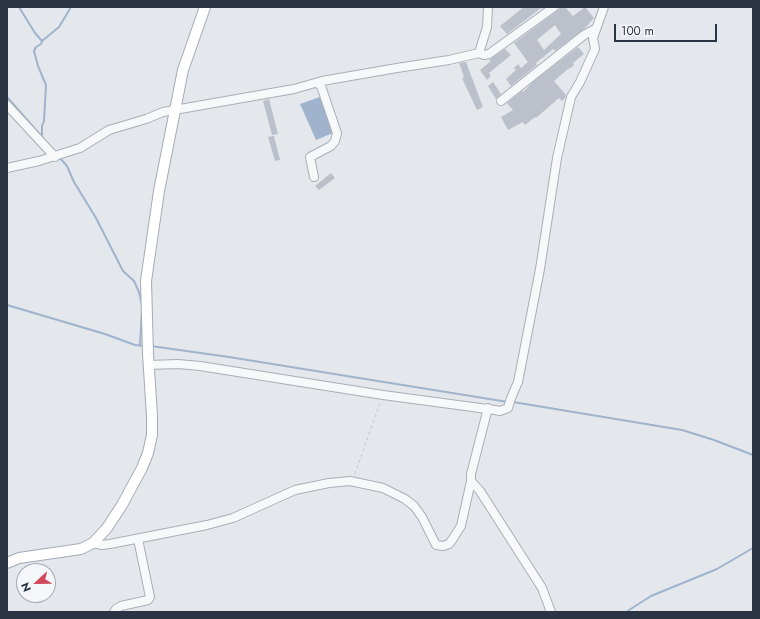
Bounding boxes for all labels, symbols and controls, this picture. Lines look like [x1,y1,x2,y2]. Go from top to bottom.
scale bar [616,16,719,42]
text: 100 m [621,22,654,40]
north arrow [16,563,56,603]
text: N [17,580,35,594]

